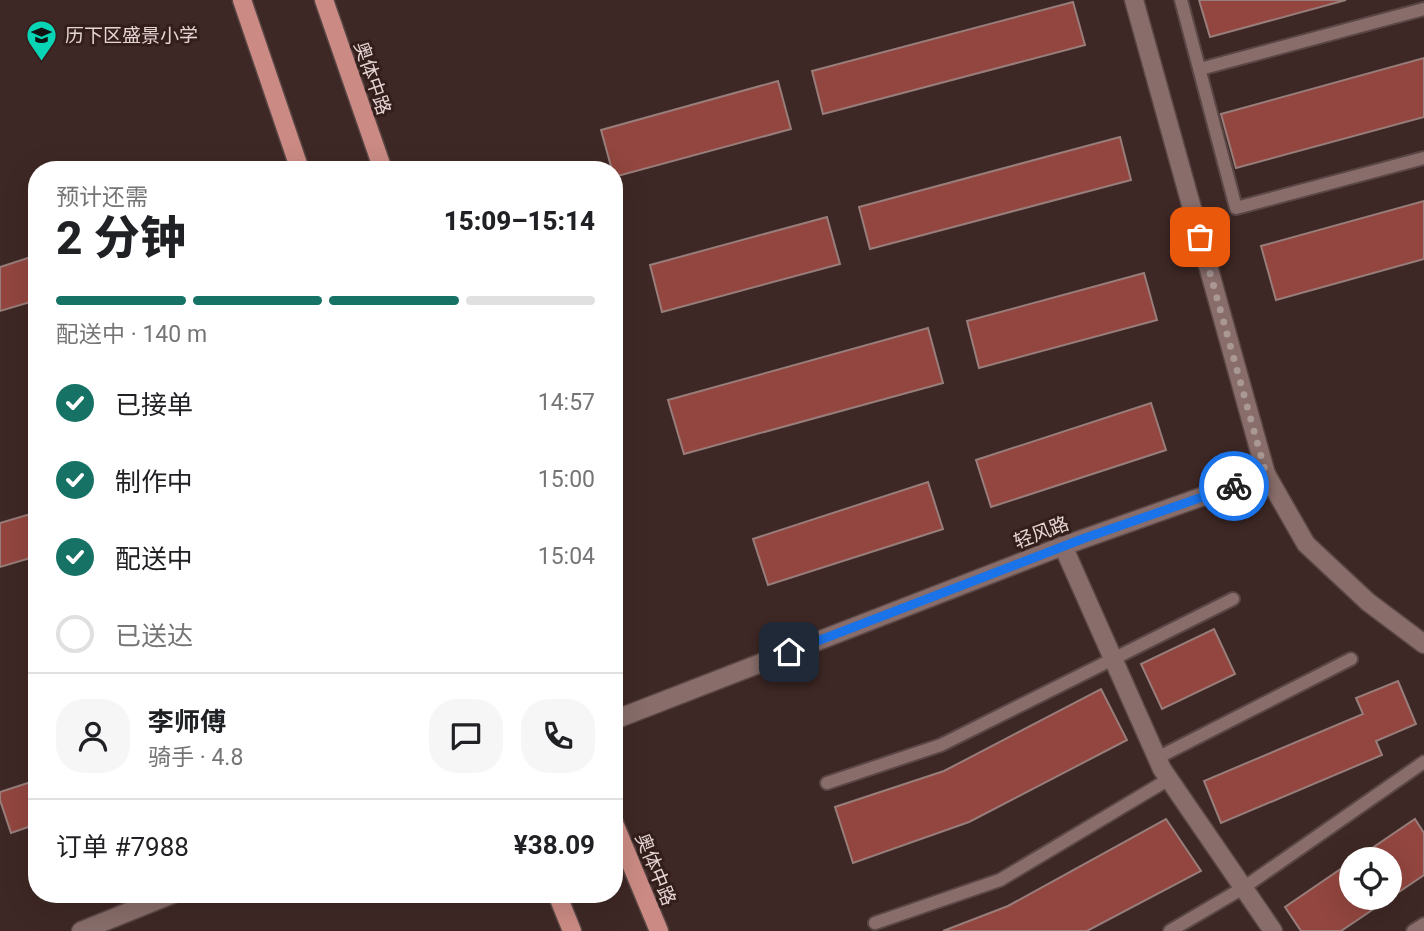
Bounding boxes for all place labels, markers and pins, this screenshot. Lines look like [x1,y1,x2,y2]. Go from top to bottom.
school or university icon: 历下区盛景小学 [25,18,59,62]
place label: 历下区盛景小学 [65,24,198,47]
pin [1170,207,1230,267]
pin [759,622,819,682]

